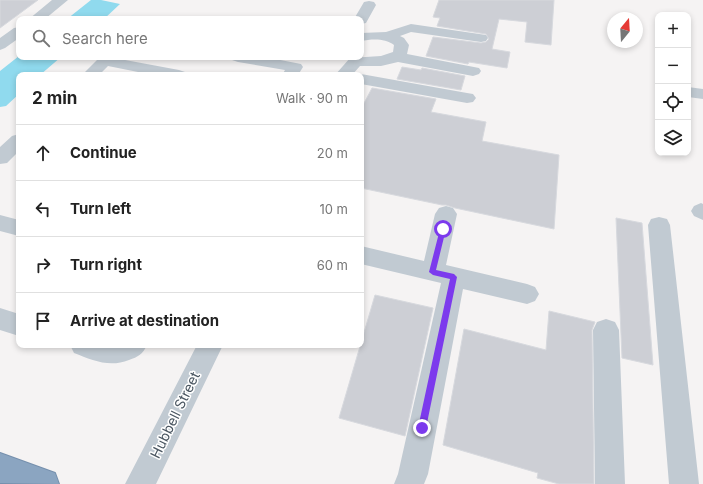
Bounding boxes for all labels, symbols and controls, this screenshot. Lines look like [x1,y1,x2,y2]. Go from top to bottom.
north arrow [607,12,643,48]
map controls [655,12,691,156]
button: + [655,12,691,48]
search box [16,16,364,60]
icon: search [30,27,52,49]
text: Search here [62,29,148,48]
button: − [655,48,691,84]
button: locate [655,84,691,120]
text: 2 min [32,88,77,108]
text: Walk · 90 m [276,90,348,106]
button: layers [655,120,691,156]
icon: ahead [32,142,54,164]
text: Continue [70,143,137,162]
text: 20 m [317,145,348,161]
icon: left [32,198,54,220]
text: Turn left [70,199,131,218]
text: 10 m [319,201,348,217]
route start [434,220,452,238]
icon: right [32,254,54,276]
text: Turn right [70,255,142,274]
text: 60 m [317,257,348,273]
icon: arrive [32,310,54,332]
text: Arrive at destination [70,311,219,330]
street label: Hubbell Street [146,368,203,461]
route end [413,419,431,437]

